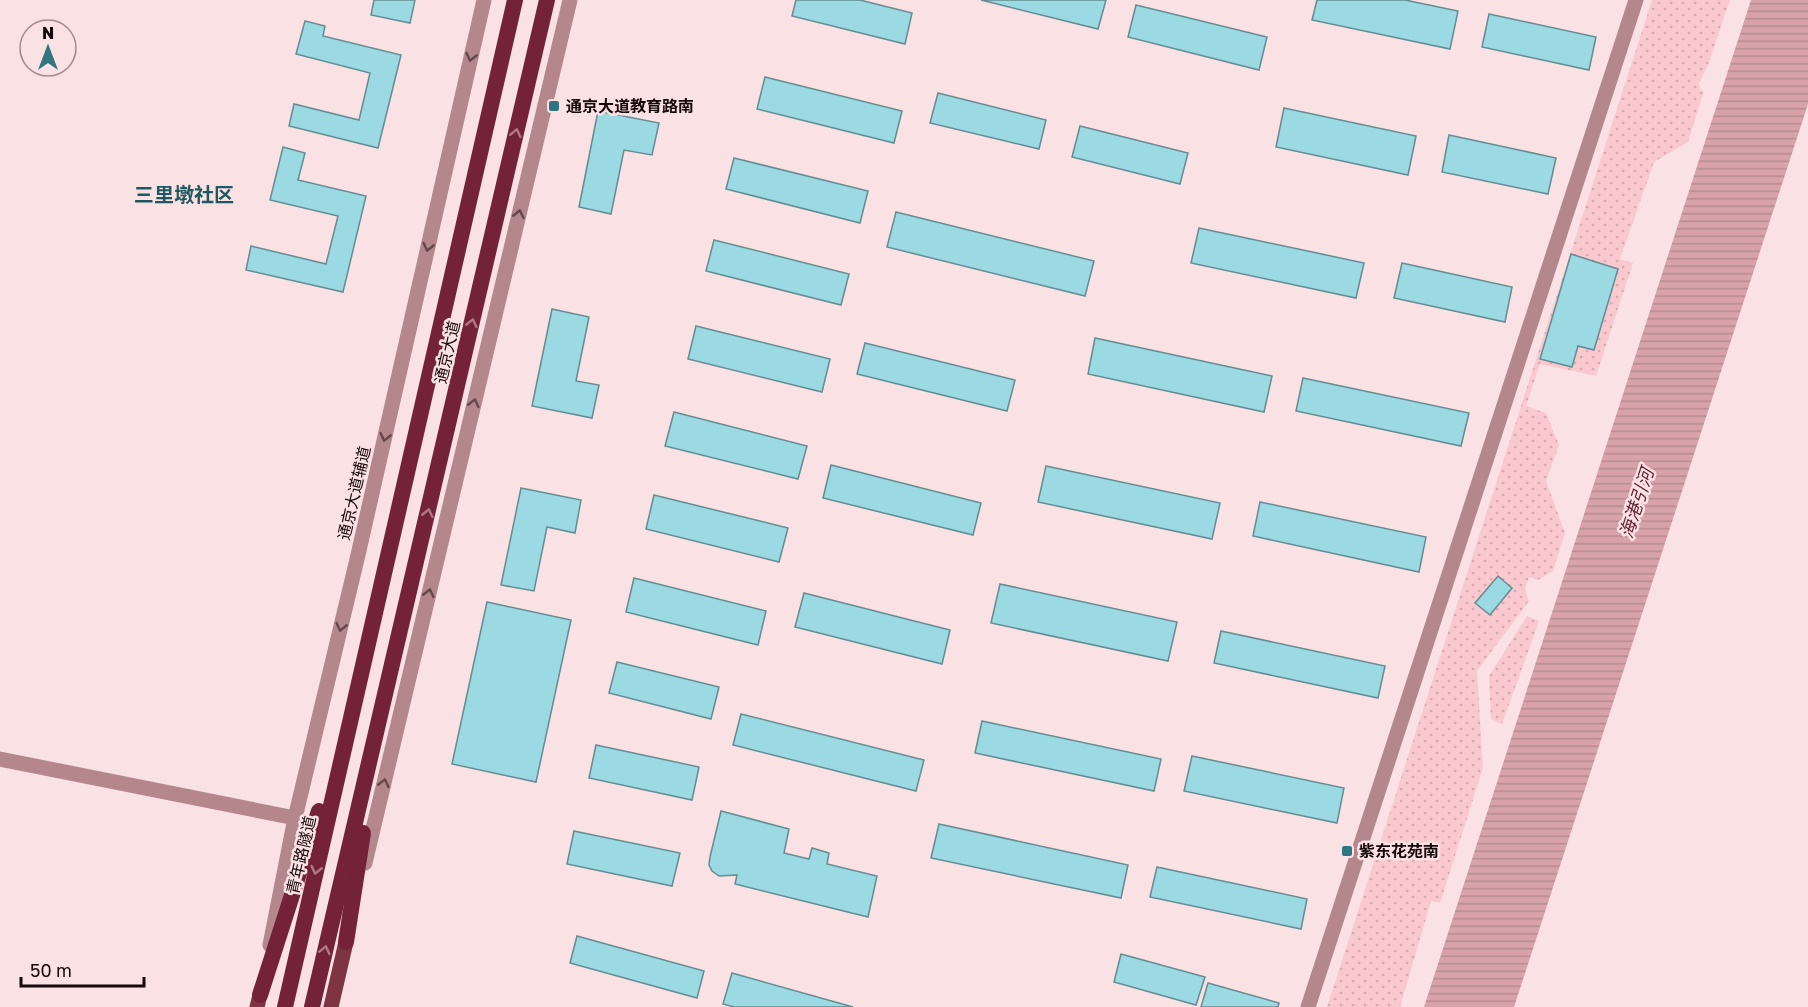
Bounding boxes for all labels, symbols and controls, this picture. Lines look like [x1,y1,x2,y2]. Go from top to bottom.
north arrow [18,18,78,78]
text: N [42,23,54,43]
one-way arrow [466,52,479,62]
place label: 通京大道教育路南 [566,96,694,116]
marker: 通京大道教育路南 [547,99,561,113]
one-way arrow [509,128,522,138]
district label: 三里墩社区 [134,182,234,206]
one-way arrow [511,209,524,219]
one-way arrow [423,242,436,252]
one-way arrow [465,318,478,328]
street label: 通京大道 [430,319,464,385]
one-way arrow [466,399,479,409]
one-way arrow [379,432,392,442]
street label: 通京大道辅道 [333,444,375,542]
water label: 海港引河 [1614,463,1659,541]
one-way arrow [421,508,434,518]
one-way arrow [422,588,435,598]
one-way arrow [335,622,348,632]
one-way arrow [377,778,390,788]
street label: 青年路隧道 [282,814,320,896]
place label: 紫东花苑南 [1359,841,1439,861]
marker: 紫东花苑南 [1340,844,1354,858]
one-way arrow [310,865,323,875]
one-way arrow [318,945,331,955]
scale bar [21,950,144,988]
text: 50 m [30,959,72,981]

